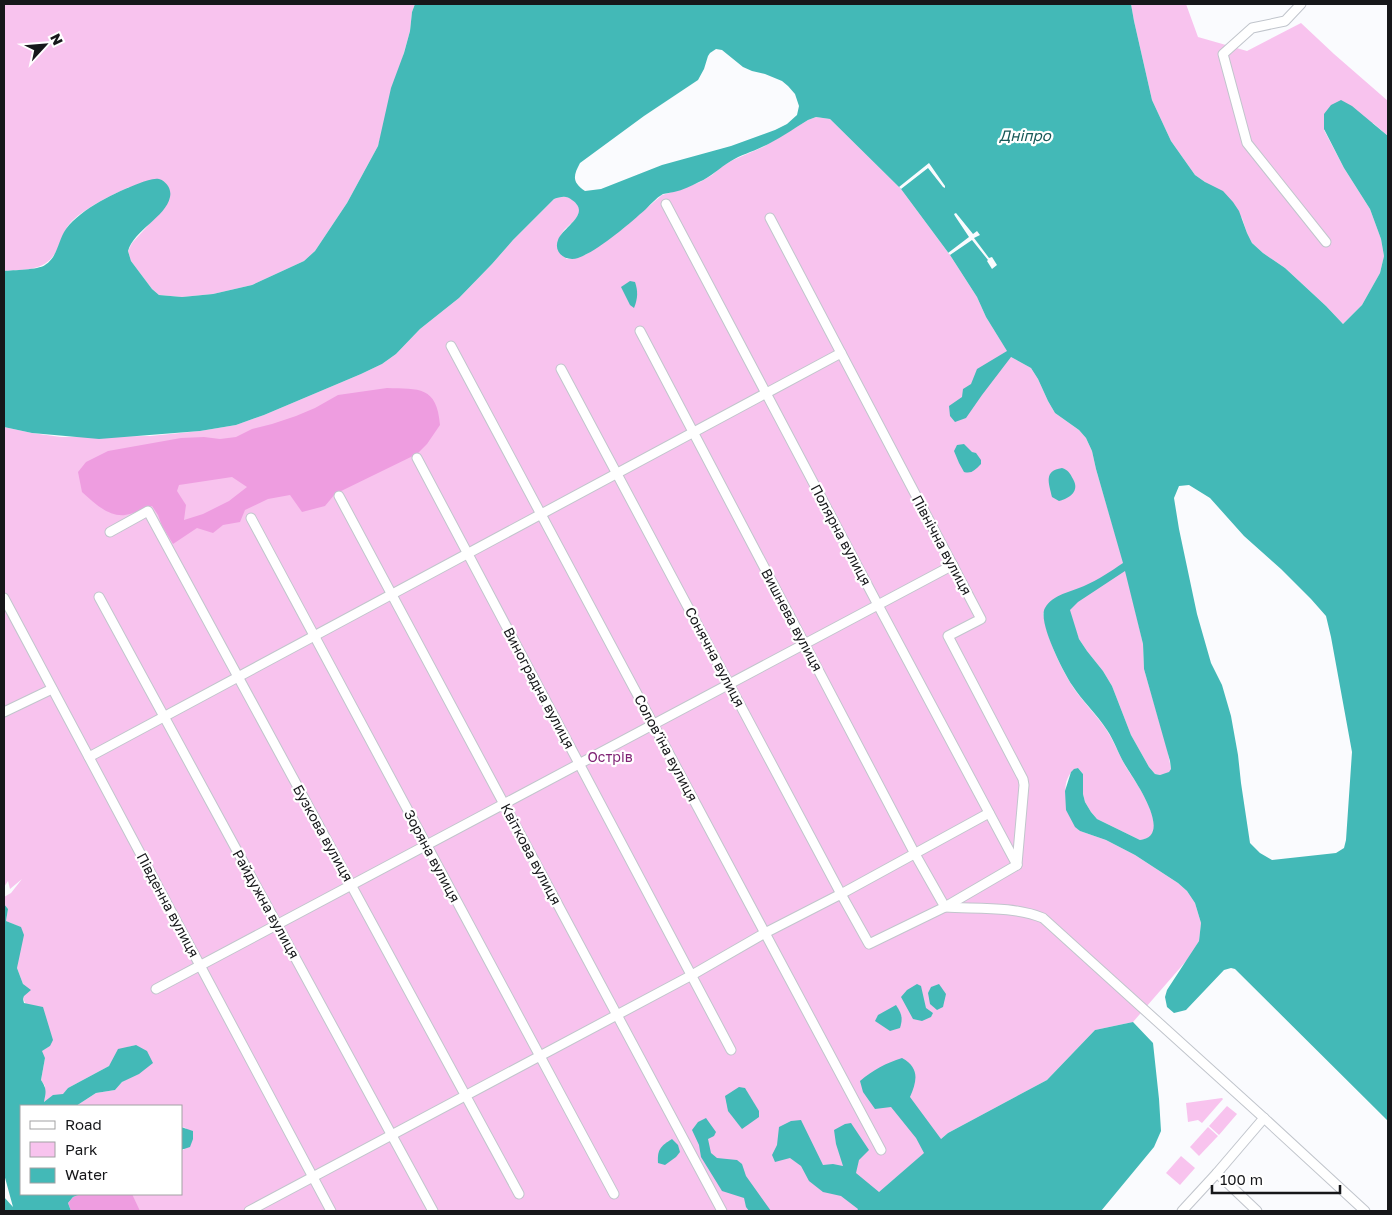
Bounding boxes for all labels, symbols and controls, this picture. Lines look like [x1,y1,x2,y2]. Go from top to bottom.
north arrow [20,20,70,70]
text: N [47,31,67,48]
water label: Дніпро [998,126,1052,144]
street label: Полярна вулиця [808,481,875,588]
street label: Північна вулиця [909,492,976,598]
street label: Вишнева вулиця [758,565,827,674]
street label: Сонячна вулиця [682,604,749,710]
street label: Виноградна вулиця [500,624,579,751]
street label: Соловʼїна вулиця [631,691,702,804]
park label: Острів [587,748,633,765]
street label: Бузкова вулиця [290,781,357,884]
street label: Квіткова вулиця [498,800,565,907]
street label: Зоряна вулиця [401,806,464,905]
street label: Райдужна вулиця [229,846,303,961]
street label: Південна вулиця [134,850,203,960]
legend [20,1105,182,1195]
text: Road [65,1115,102,1133]
text: Park [65,1140,98,1158]
scale bar [1212,1162,1340,1194]
text: Water [65,1165,108,1183]
text: 100 m [1220,1170,1263,1188]

